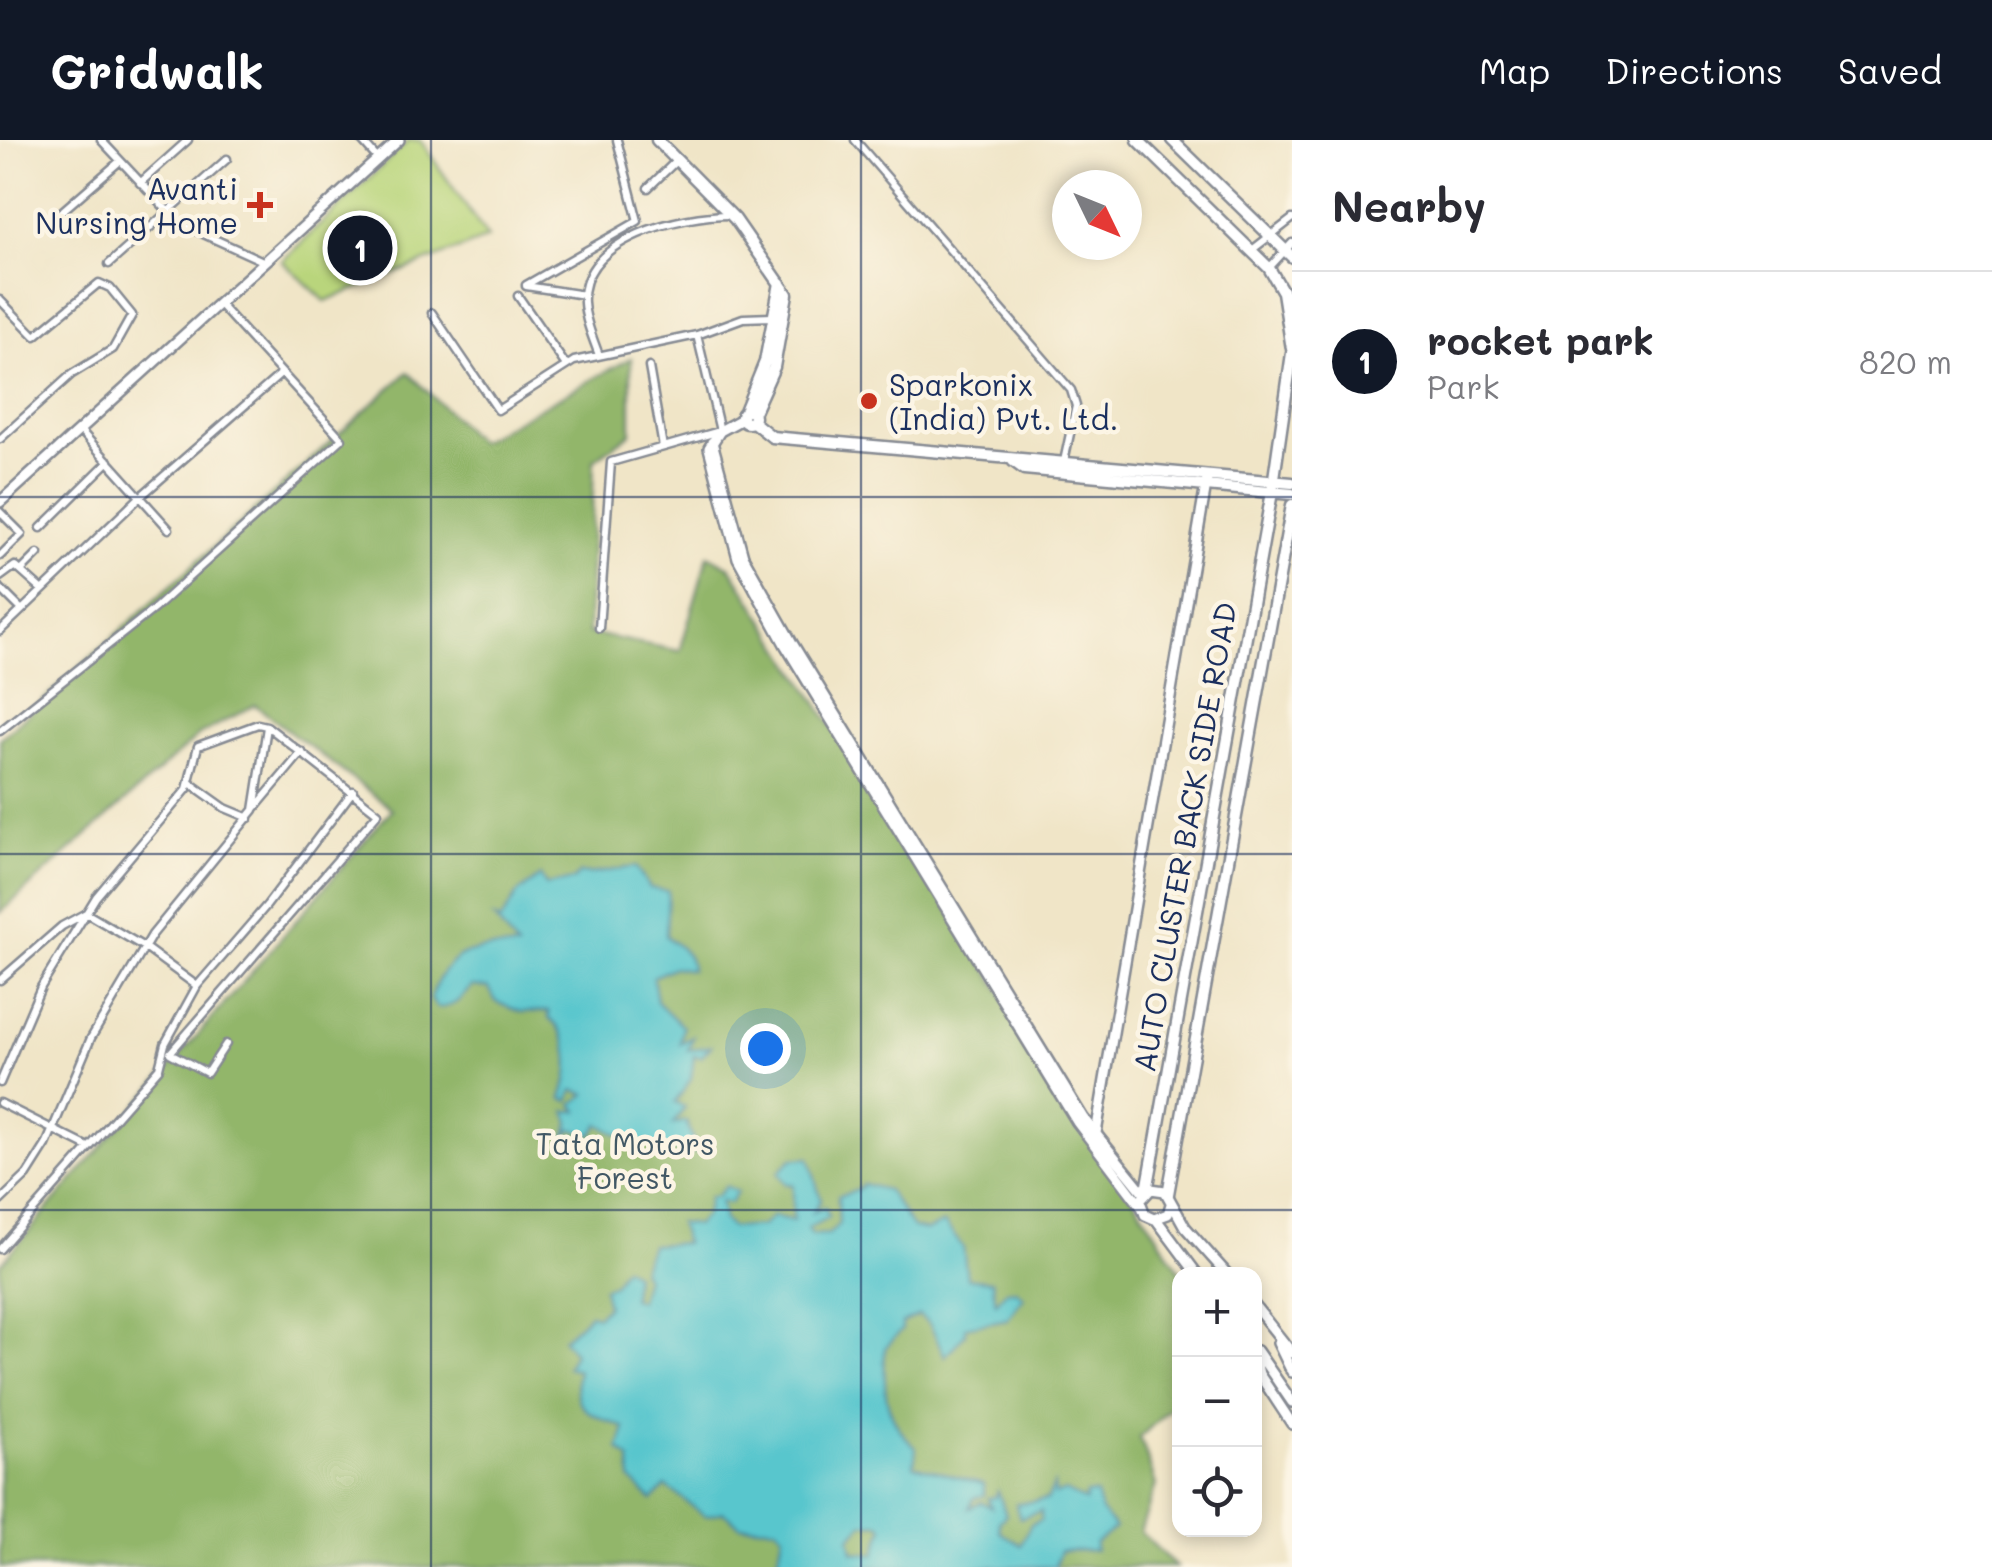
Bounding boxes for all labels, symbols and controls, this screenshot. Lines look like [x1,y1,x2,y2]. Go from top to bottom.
text: Gridwalk [50,39,264,101]
text: Map [1479,47,1550,93]
text: Directions [1605,47,1783,93]
text: Saved [1838,47,1942,93]
place label: Avanti Nursing Home [35,168,238,242]
north arrow [1052,170,1142,260]
text: Nearby [1332,178,1486,233]
marker: Avanti Nursing Home [247,192,273,218]
pin: 1 [328,210,392,286]
text: rocket park [1427,315,1654,365]
text: 1 [1357,340,1372,382]
text: 820 m [1859,340,1952,382]
place label: Sparkonix (India) Pvt. Ltd. [889,364,1118,438]
text: Park [1427,365,1500,407]
marker: Sparkonix (India) Pvt. Ltd. [858,390,880,412]
street label: AUTO CLUSTER BACK SIDE ROAD [1123,599,1245,1075]
your location [740,1023,791,1074]
park label: Tata Motors Forest [535,1123,715,1197]
map controls [1172,1267,1262,1537]
button: + [1172,1267,1262,1357]
button: − [1172,1357,1262,1447]
button: locate [1172,1447,1262,1537]

